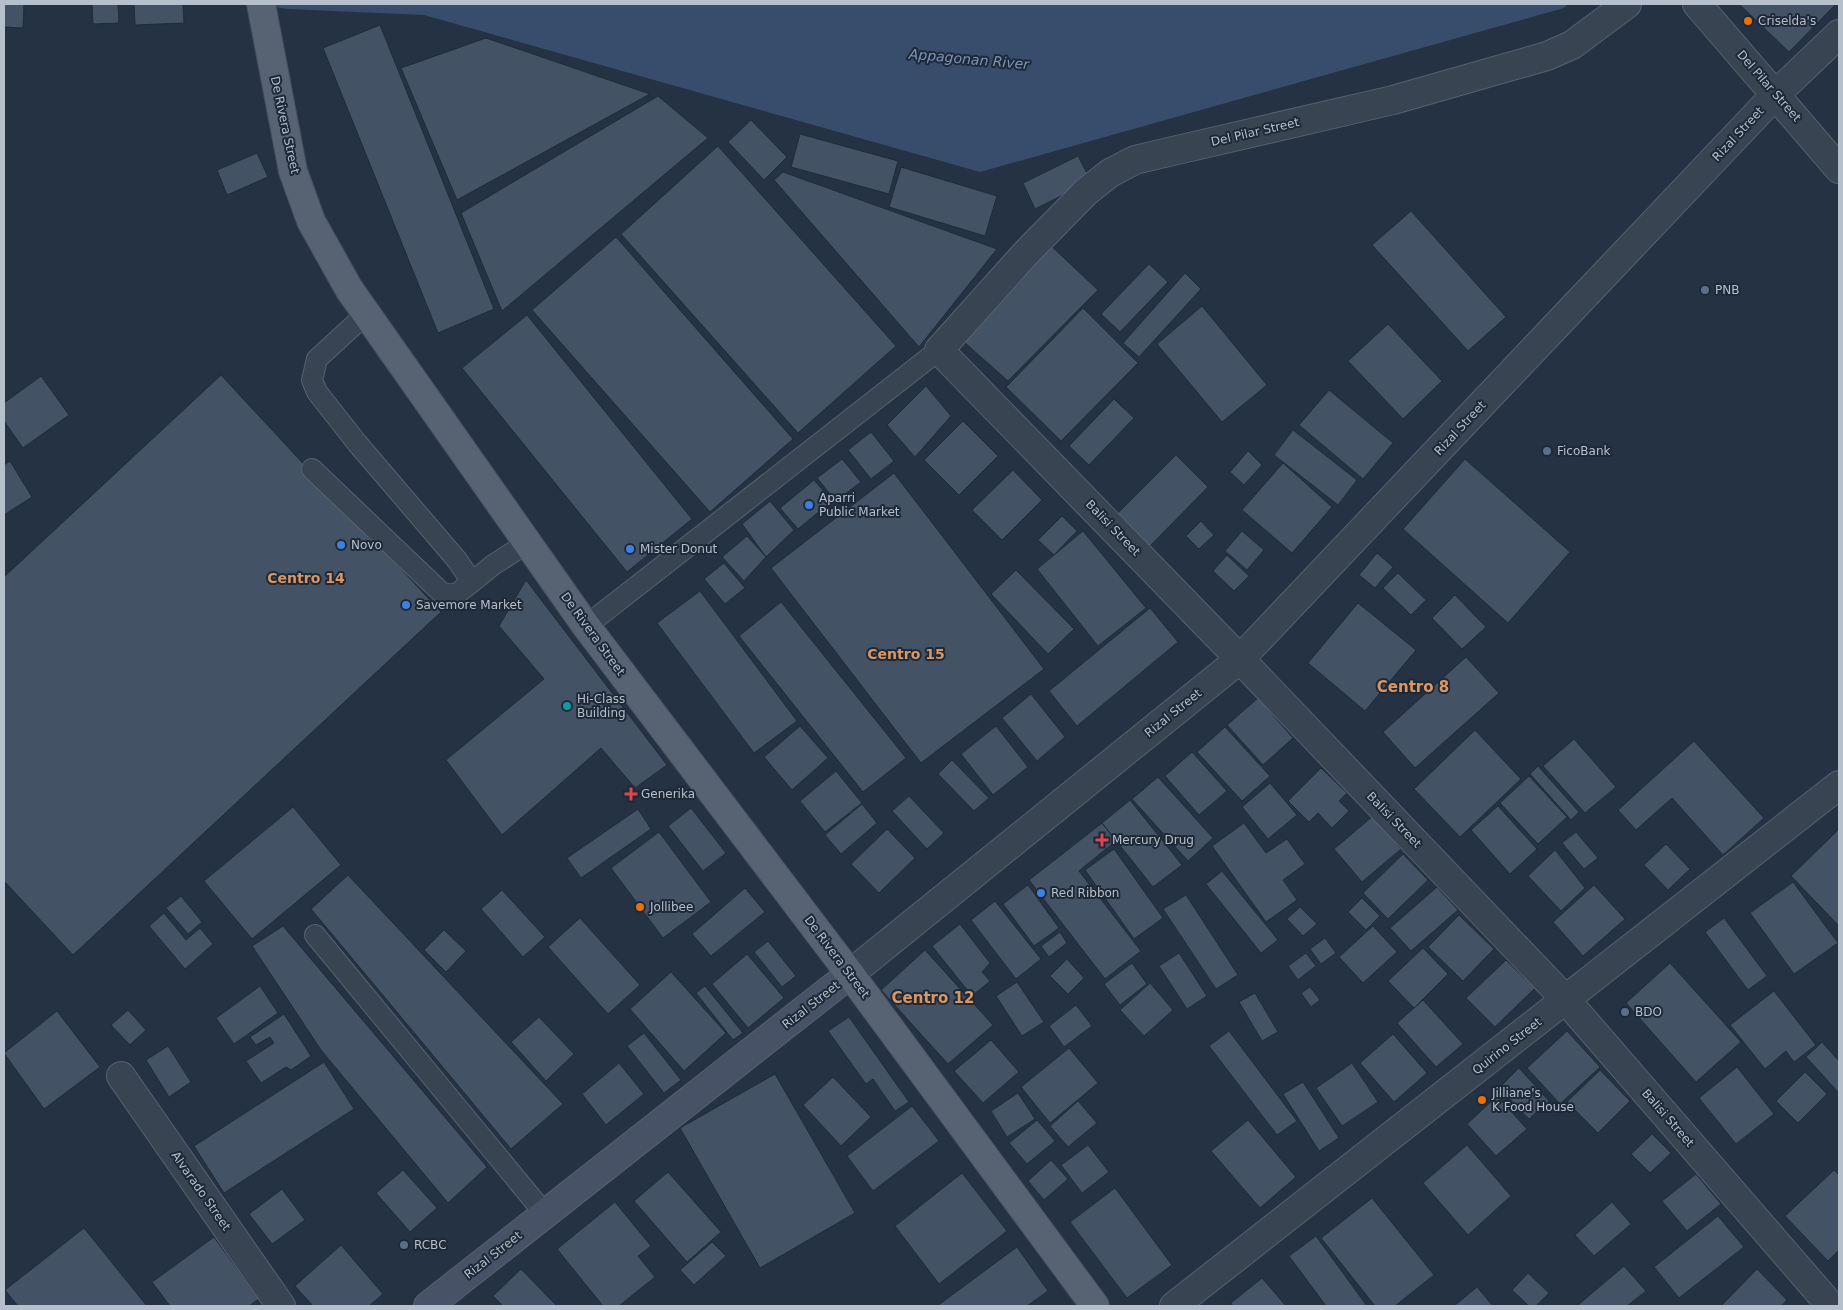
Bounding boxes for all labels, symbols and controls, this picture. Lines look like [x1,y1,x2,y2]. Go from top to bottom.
place label: Criselda's [1758,14,1816,28]
marker: Criselda's [1742,15,1754,27]
water label: Appagonan River [907,46,1031,72]
street label: Del Pilar Street [1734,47,1804,125]
street label: De Rivera Street [268,75,302,175]
street label: Rizal Street [1709,104,1767,164]
street label: Del Pilar Street [1210,115,1301,149]
place label: PNB [1715,283,1739,297]
marker: PNB [1699,284,1711,296]
street label: Rizal Street [1431,398,1489,458]
place label: FicoBank [1557,444,1610,458]
marker: FicoBank [1541,445,1553,457]
place label: Aparri Public Market [819,491,900,519]
street label: Balisi Street [1083,497,1143,559]
marker: Aparri Public Market [803,499,815,511]
place label: Novo [351,538,382,552]
marker: Novo [335,539,347,551]
place label: Mister Donut [640,542,718,556]
marker: Mister Donut [624,543,636,555]
district label: Centro 14 [267,570,345,586]
street label: De Rivera Street [558,590,628,678]
place label: Savemore Market [416,598,522,612]
marker: Savemore Market [400,599,412,611]
district label: Centro 15 [867,646,945,662]
district label: Centro 8 [1377,678,1449,696]
street label: Rizal Street [1142,686,1204,740]
place label: Hi-Class Building [577,692,626,720]
marker: Hi-Class Building [561,700,573,712]
place label: Generika [641,787,695,801]
marker: Generika [625,788,637,800]
street label: Balisi Street [1364,789,1424,851]
place label: Mercury Drug [1112,833,1194,847]
marker: Mercury Drug [1096,834,1108,846]
place label: Red Ribbon [1051,886,1119,900]
marker: Red Ribbon [1035,887,1047,899]
place label: Jollibee [649,900,693,914]
marker: Jollibee [634,901,646,913]
street label: De Rivera Street [802,913,873,1001]
street label: Rizal Street [780,978,843,1032]
district label: Centro 12 [892,989,974,1007]
place label: BDO [1635,1005,1662,1019]
marker: BDO [1619,1006,1631,1018]
street label: Quirino Street [1470,1014,1545,1077]
place label: Jilliane's K Food House [1491,1086,1574,1114]
street label: Balisi Street [1639,1086,1697,1150]
marker: Jilliane's K Food House [1476,1094,1488,1106]
street label: Alvarado Street [168,1149,234,1234]
street label: Rizal Street [462,1228,525,1282]
place label: RCBC [414,1238,447,1252]
marker: RCBC [398,1239,410,1251]

